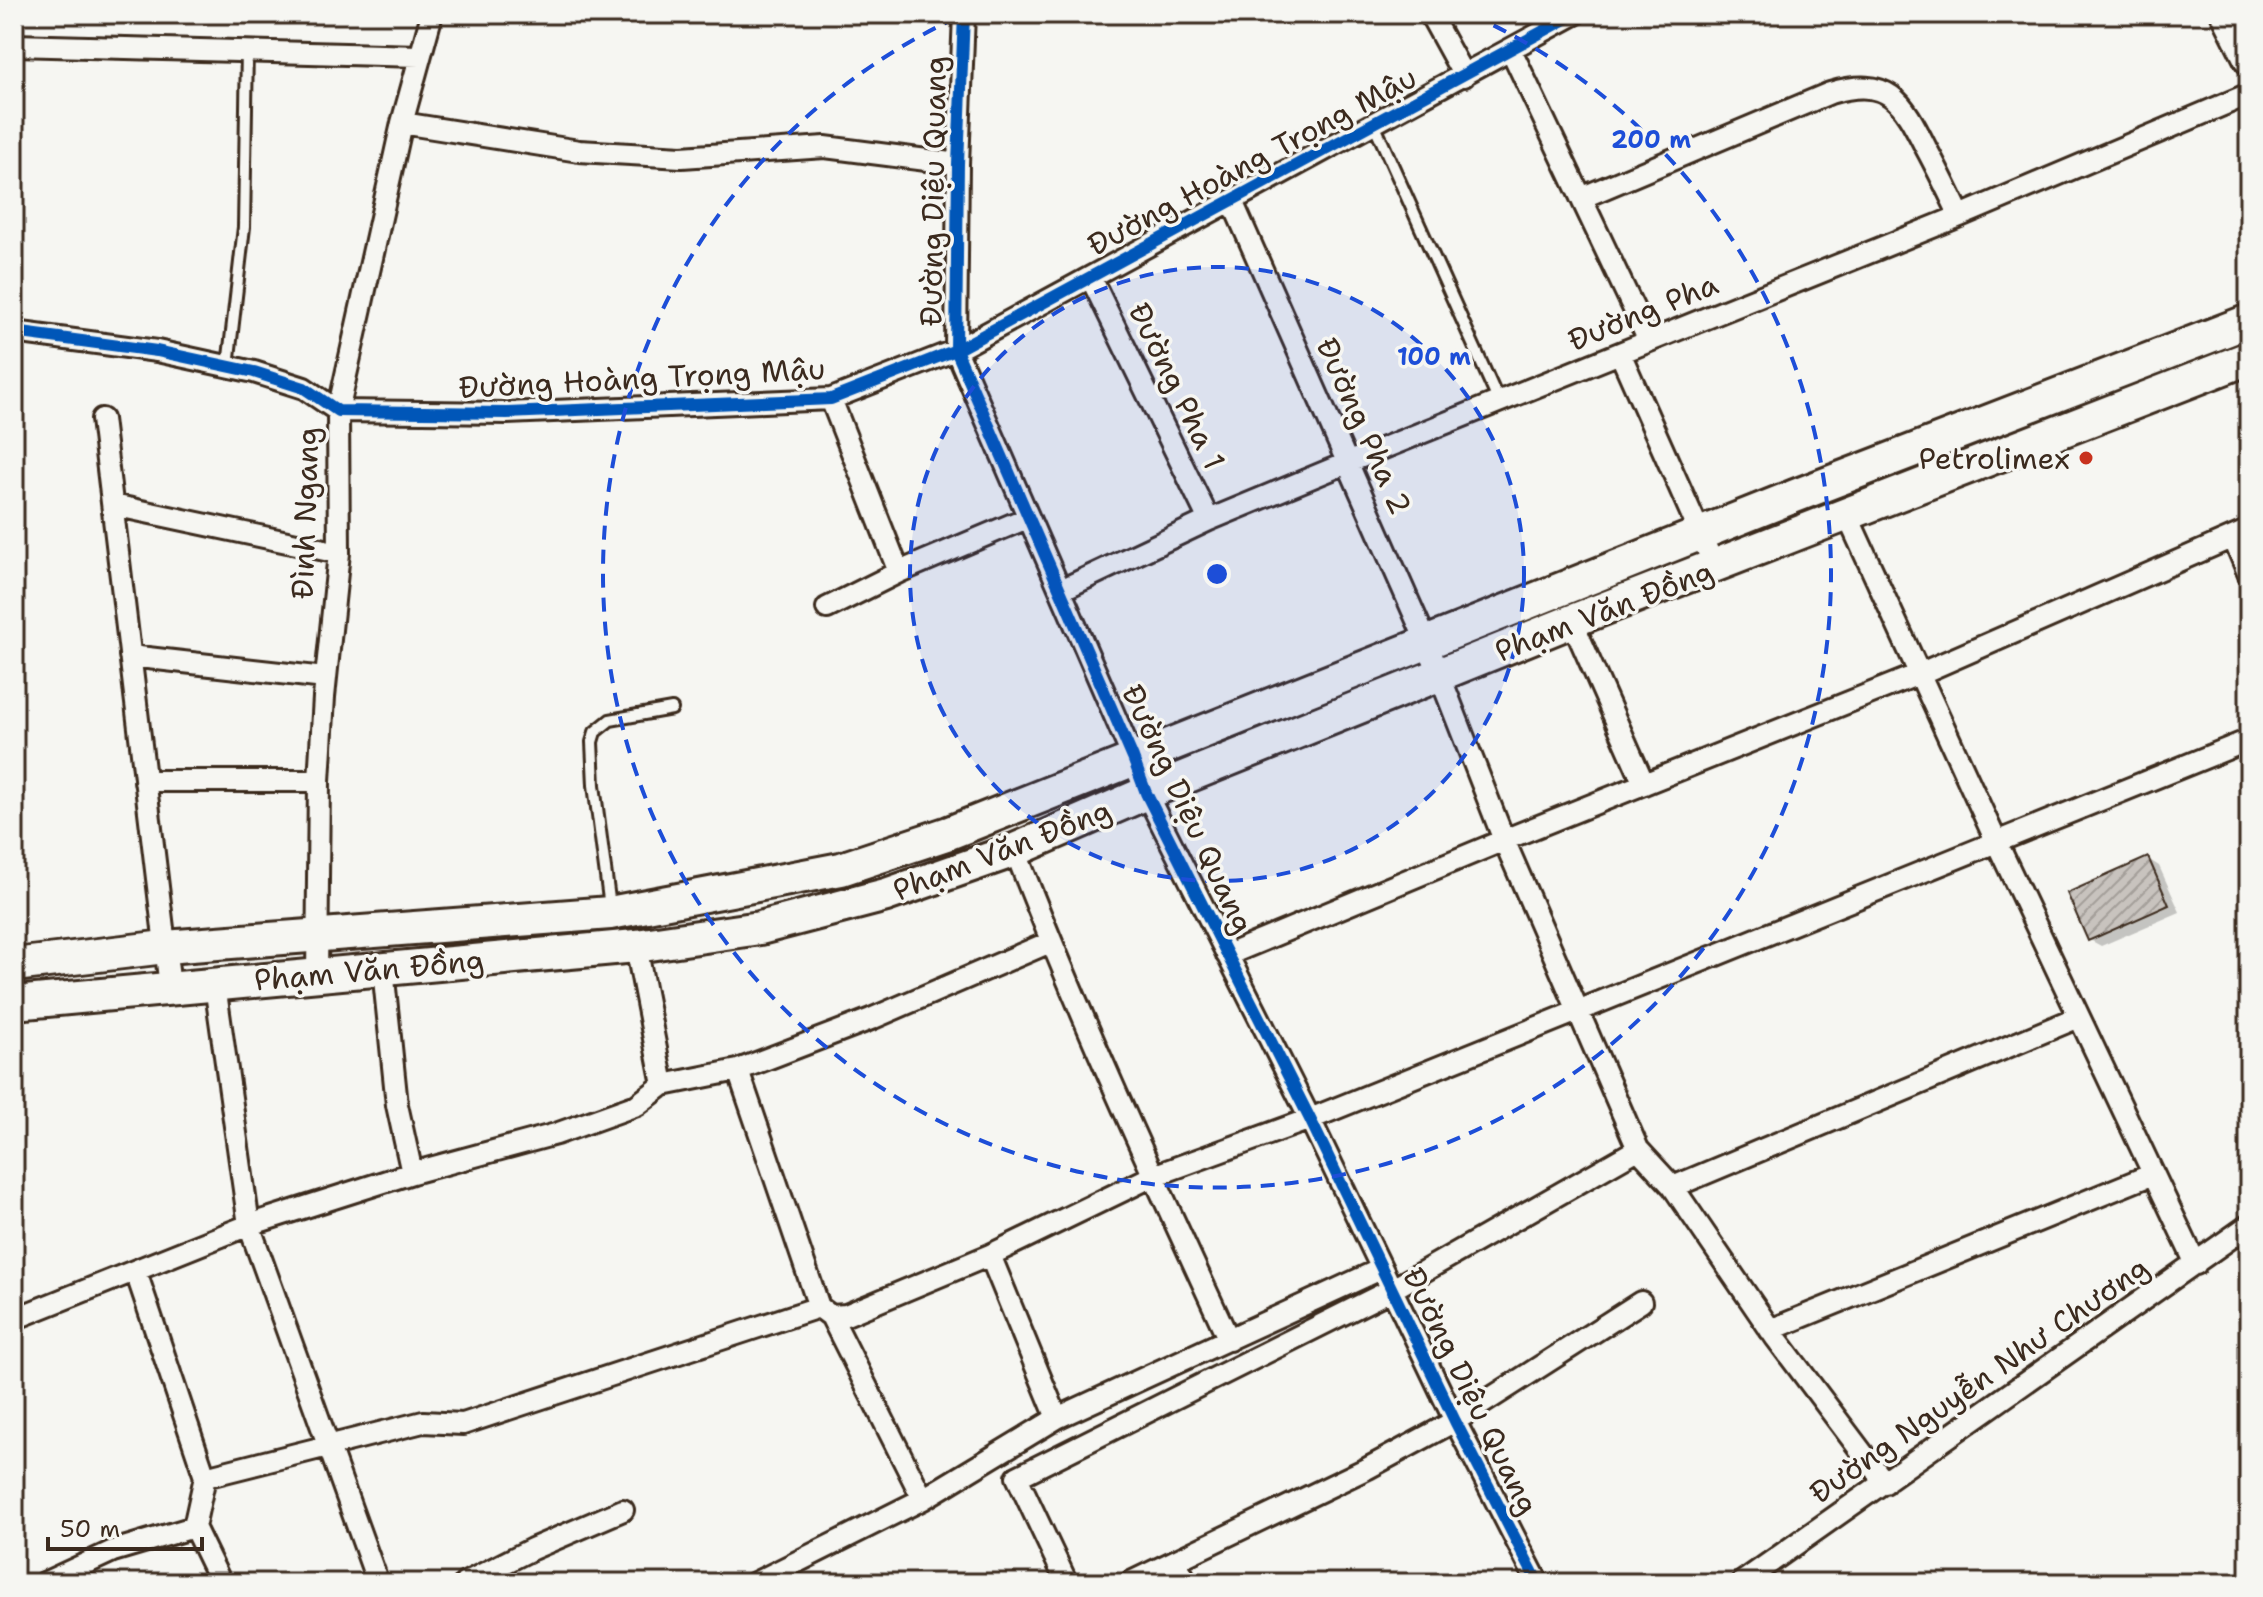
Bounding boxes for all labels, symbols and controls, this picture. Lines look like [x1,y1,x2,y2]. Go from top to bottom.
street label: Đường Diệu Quang [910,55,956,327]
street label: Đường Hoàng Trọng Mậu [1080,57,1424,265]
text: 200 m [1611,124,1691,156]
street label: Đường Pha [1562,263,1724,361]
street label: Đường Pha 1 [1119,296,1235,476]
street label: Đường Pha 2 [1307,331,1421,521]
text: 100 m [1397,341,1471,373]
street label: Đường Hoàng Trọng Mậu [458,348,826,408]
street label: Đình Ngang [282,426,328,600]
place label: Petrolimex [1919,438,2070,479]
marker: Petrolimex [2077,449,2095,467]
street label: Phạm Văn Đồng [1489,551,1719,671]
centre of rings [1203,560,1231,588]
street label: Đường Diệu Quang [1112,678,1264,940]
street label: Phạm Văn Đồng [887,790,1117,910]
street label: Phạm Văn Đồng [252,940,486,1000]
street label: Đường Nguyễn Như Chương [1801,1247,2157,1513]
street label: Đường Diệu Quang [1393,1260,1549,1522]
scale bar [48,1501,202,1551]
text: 50 m [60,1513,120,1545]

